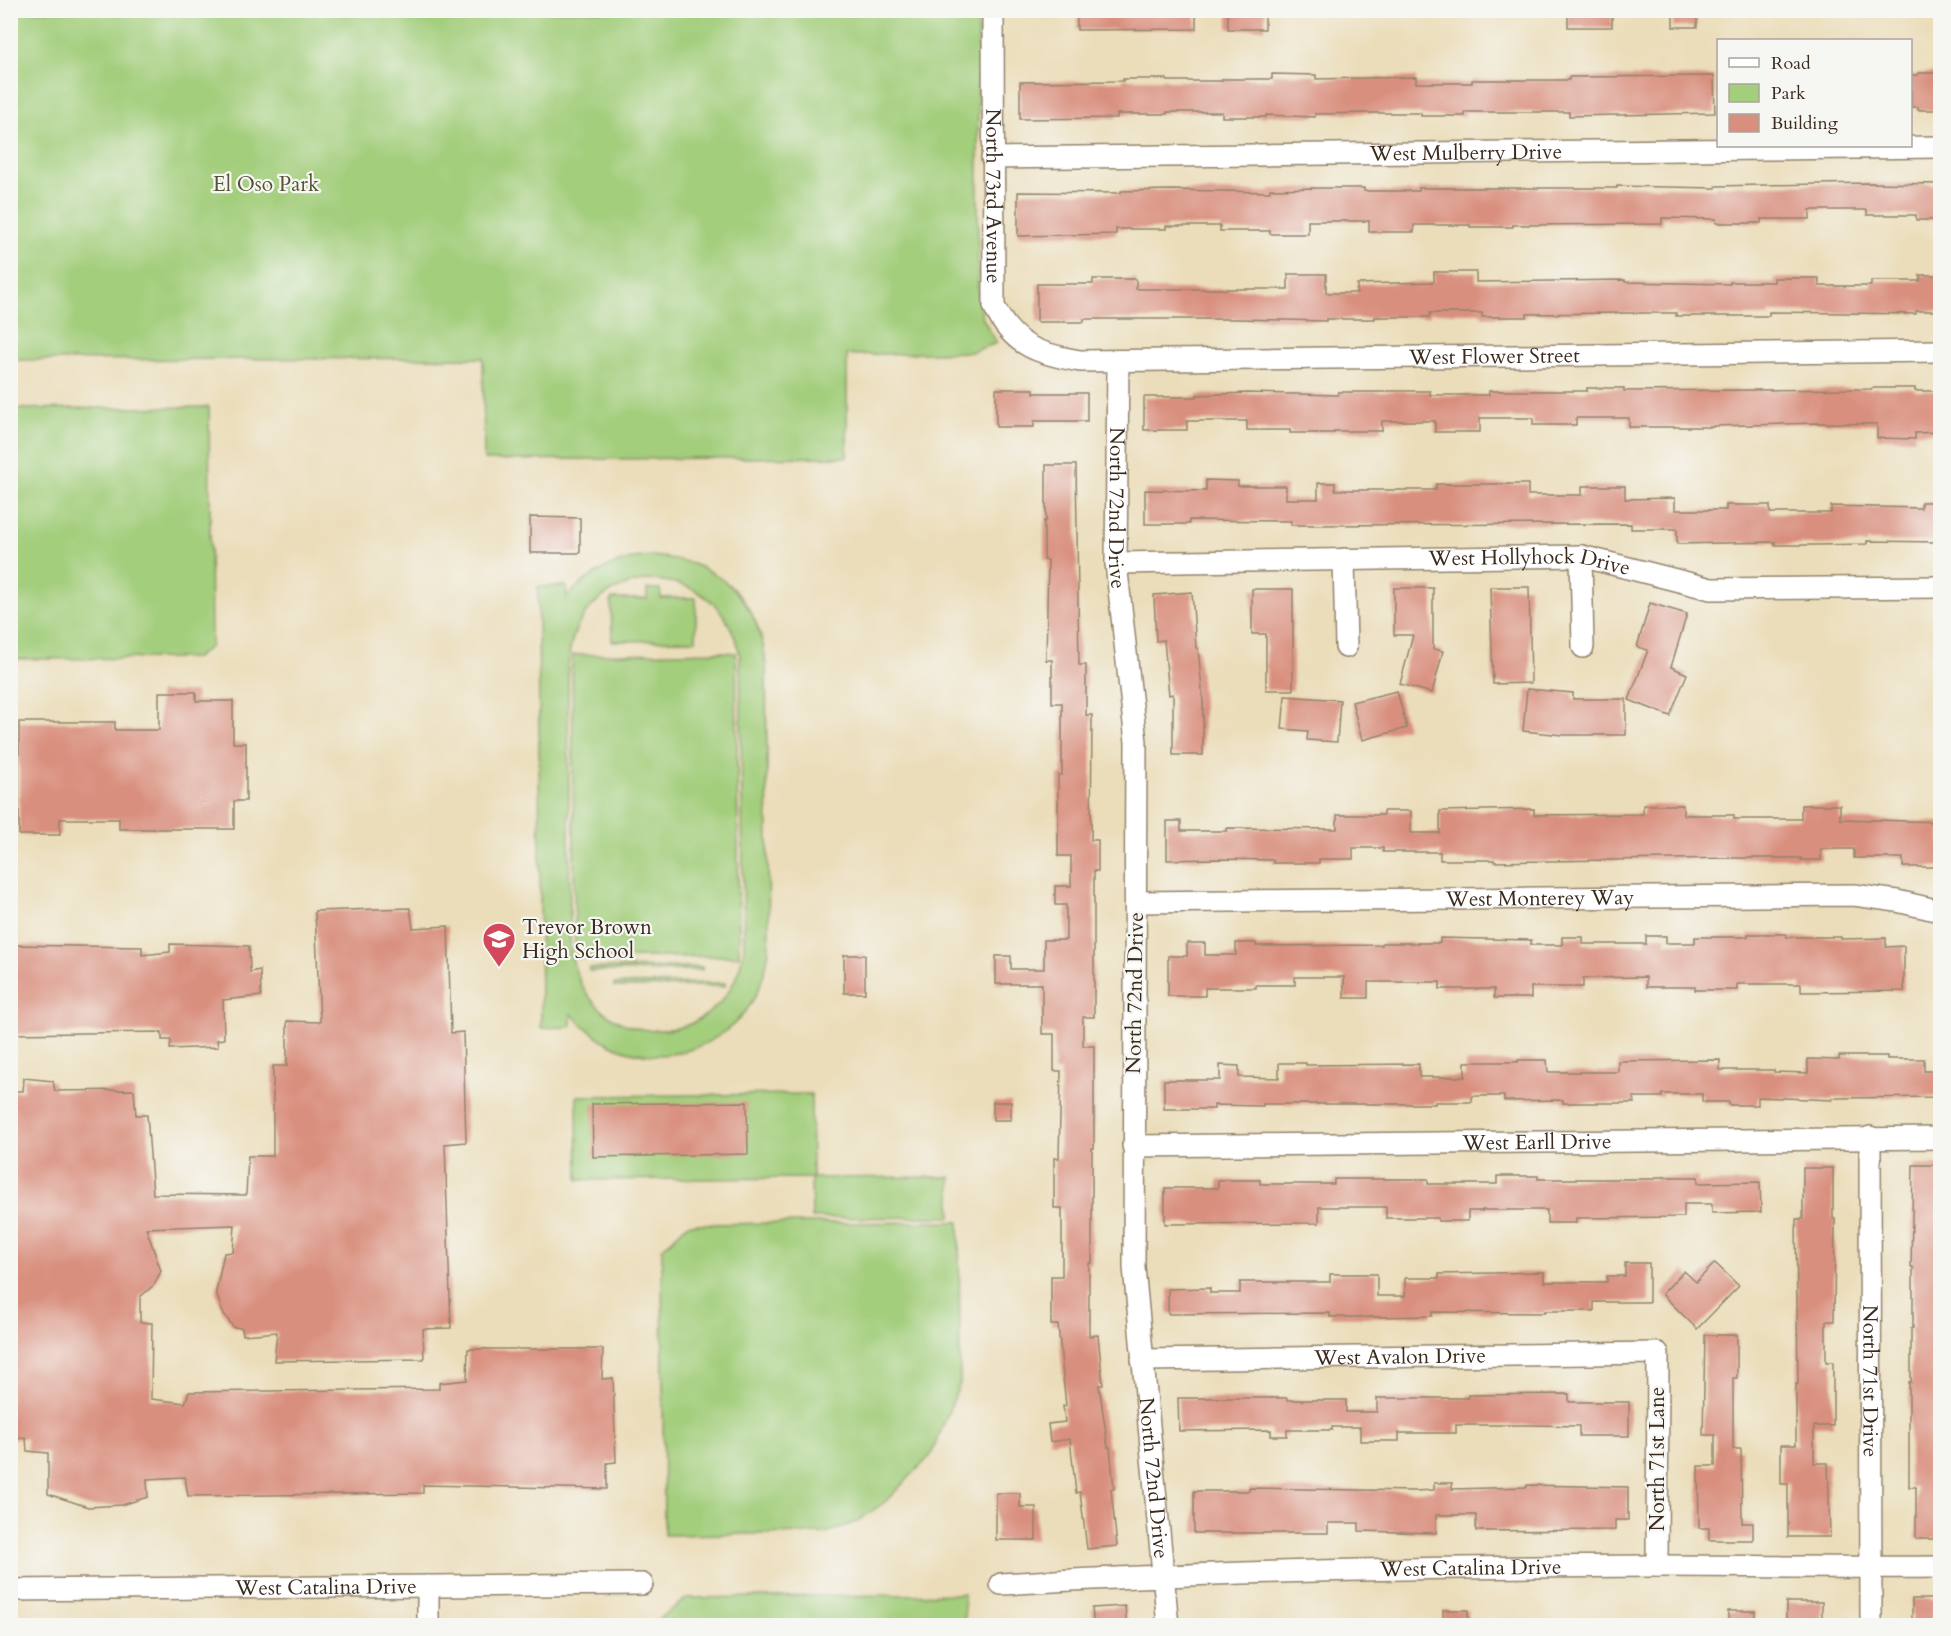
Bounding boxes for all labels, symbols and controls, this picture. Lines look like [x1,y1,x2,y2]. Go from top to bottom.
legend [1717,39,1912,147]
text: Road [1771,51,1811,76]
text: Park [1771,81,1806,106]
street label: North 73rd Avenue [979,108,1008,284]
text: Building [1771,111,1839,136]
street label: West Mulberry Drive [1369,137,1562,168]
park label: El Oso Park [213,170,320,199]
street label: West Flower Street [1408,341,1580,372]
street label: North 72nd Drive [1101,427,1133,590]
street label: West Hollyhock Drive [1427,542,1633,582]
street label: West Monterey Way [1445,883,1634,913]
street label: North 72nd Drive [1119,912,1151,1074]
place label: Trevor Brown High School [522,913,652,966]
school or university icon: Trevor Brown High School [481,921,517,968]
street label: West Earll Drive [1461,1127,1612,1157]
street label: North 71st Drive [1856,1305,1885,1457]
street label: West Avalon Drive [1313,1341,1486,1372]
street label: North 71st Lane [1643,1387,1672,1531]
street label: North 72nd Drive [1132,1396,1176,1560]
street label: West Catalina Drive [1379,1552,1562,1584]
street label: West Catalina Drive [234,1572,417,1602]

